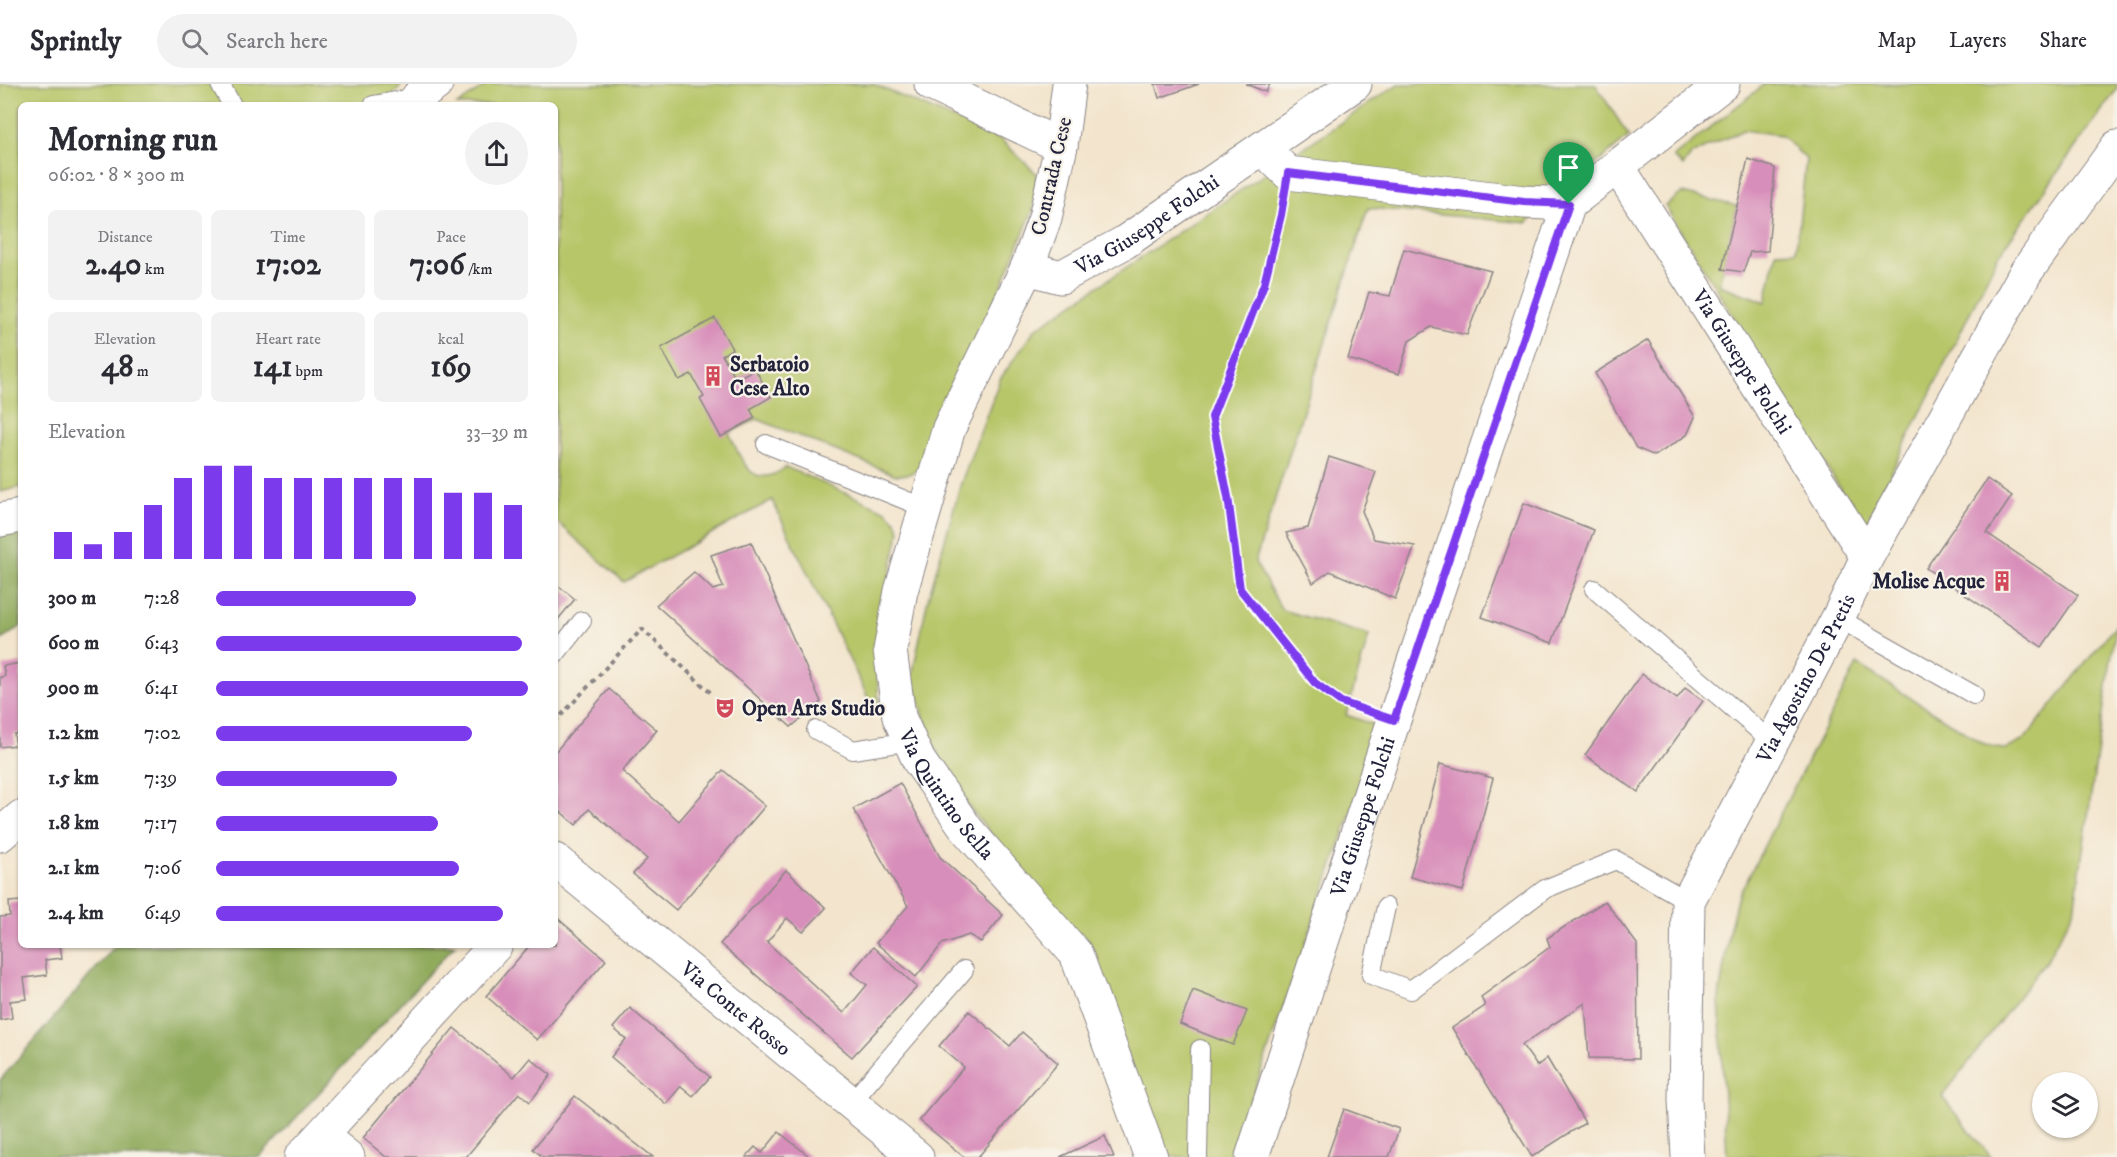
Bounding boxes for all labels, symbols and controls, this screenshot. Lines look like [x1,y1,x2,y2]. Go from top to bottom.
search box [157,14,577,68]
text: Sprintly [30,24,121,59]
icon: search [178,25,211,58]
text: Search here [226,28,328,55]
text: Map [1877,28,1916,54]
text: Layers [1949,28,2007,54]
text: Share [2040,28,2087,54]
street label: Contrada Cese [1026,114,1078,238]
text: Morning run [48,120,217,161]
button: share [465,122,528,185]
pin [1543,142,1594,204]
icon: arrive [1552,151,1585,184]
text: 06:02 · 8 × 300 m [48,163,185,188]
street label: Via Giuseppe Folchi [1070,169,1224,281]
text: Distance [97,227,153,247]
text: Time [271,227,305,247]
text: Pace [436,227,466,247]
text: 2.40 [85,247,141,284]
text: 17:02 [255,247,321,284]
text: 7:06 [409,247,465,284]
text: km [141,259,165,279]
text: /km [465,259,493,279]
street label: Via Giuseppe Folchi [1685,284,1797,439]
text: Elevation [94,329,156,349]
text: Heart rate [255,329,321,349]
text: kcal [438,329,464,349]
text: 48 [101,349,133,386]
text: 141 [253,349,292,386]
text: 169 [430,349,472,386]
place label: Serbatoio Cese Alto [730,352,809,402]
text: m [133,361,149,381]
text: bpm [292,361,323,381]
building icon: Serbatoio Cese Alto [701,364,725,388]
text: Elevation [48,420,125,445]
text: 33–39 m [466,420,528,445]
place label: Molise Acque [1872,569,1985,595]
building icon: Molise Acque [1990,569,2014,593]
text: 300 m [48,586,96,611]
text: 7:28 [144,586,180,611]
street label: Via Agostino De Pretis [1751,590,1862,769]
text: 600 m [48,631,99,656]
text: 6:43 [144,631,179,656]
text: 900 m [48,676,99,701]
text: 6:41 [144,676,178,701]
theatre icon: Open Arts Studio [713,696,737,720]
place label: Open Arts Studio [742,696,885,722]
text: 1.2 km [48,721,99,746]
text: 7:02 [144,721,180,746]
street label: Via Quintino Sella [892,724,999,866]
street label: Via Giuseppe Folchi [1325,734,1402,901]
text: 1.5 km [48,766,99,791]
text: 7:39 [144,766,177,791]
text: 1.8 km [48,811,99,836]
text: 7:17 [144,811,178,836]
text: 2.1 km [48,856,99,881]
text: 7:06 [144,856,181,881]
text: 2.4 km [48,901,104,926]
text: 6:49 [144,901,181,926]
street label: Via Conte Rosso [674,956,796,1062]
map controls [2032,1072,2098,1138]
button: layers [2032,1072,2098,1138]

